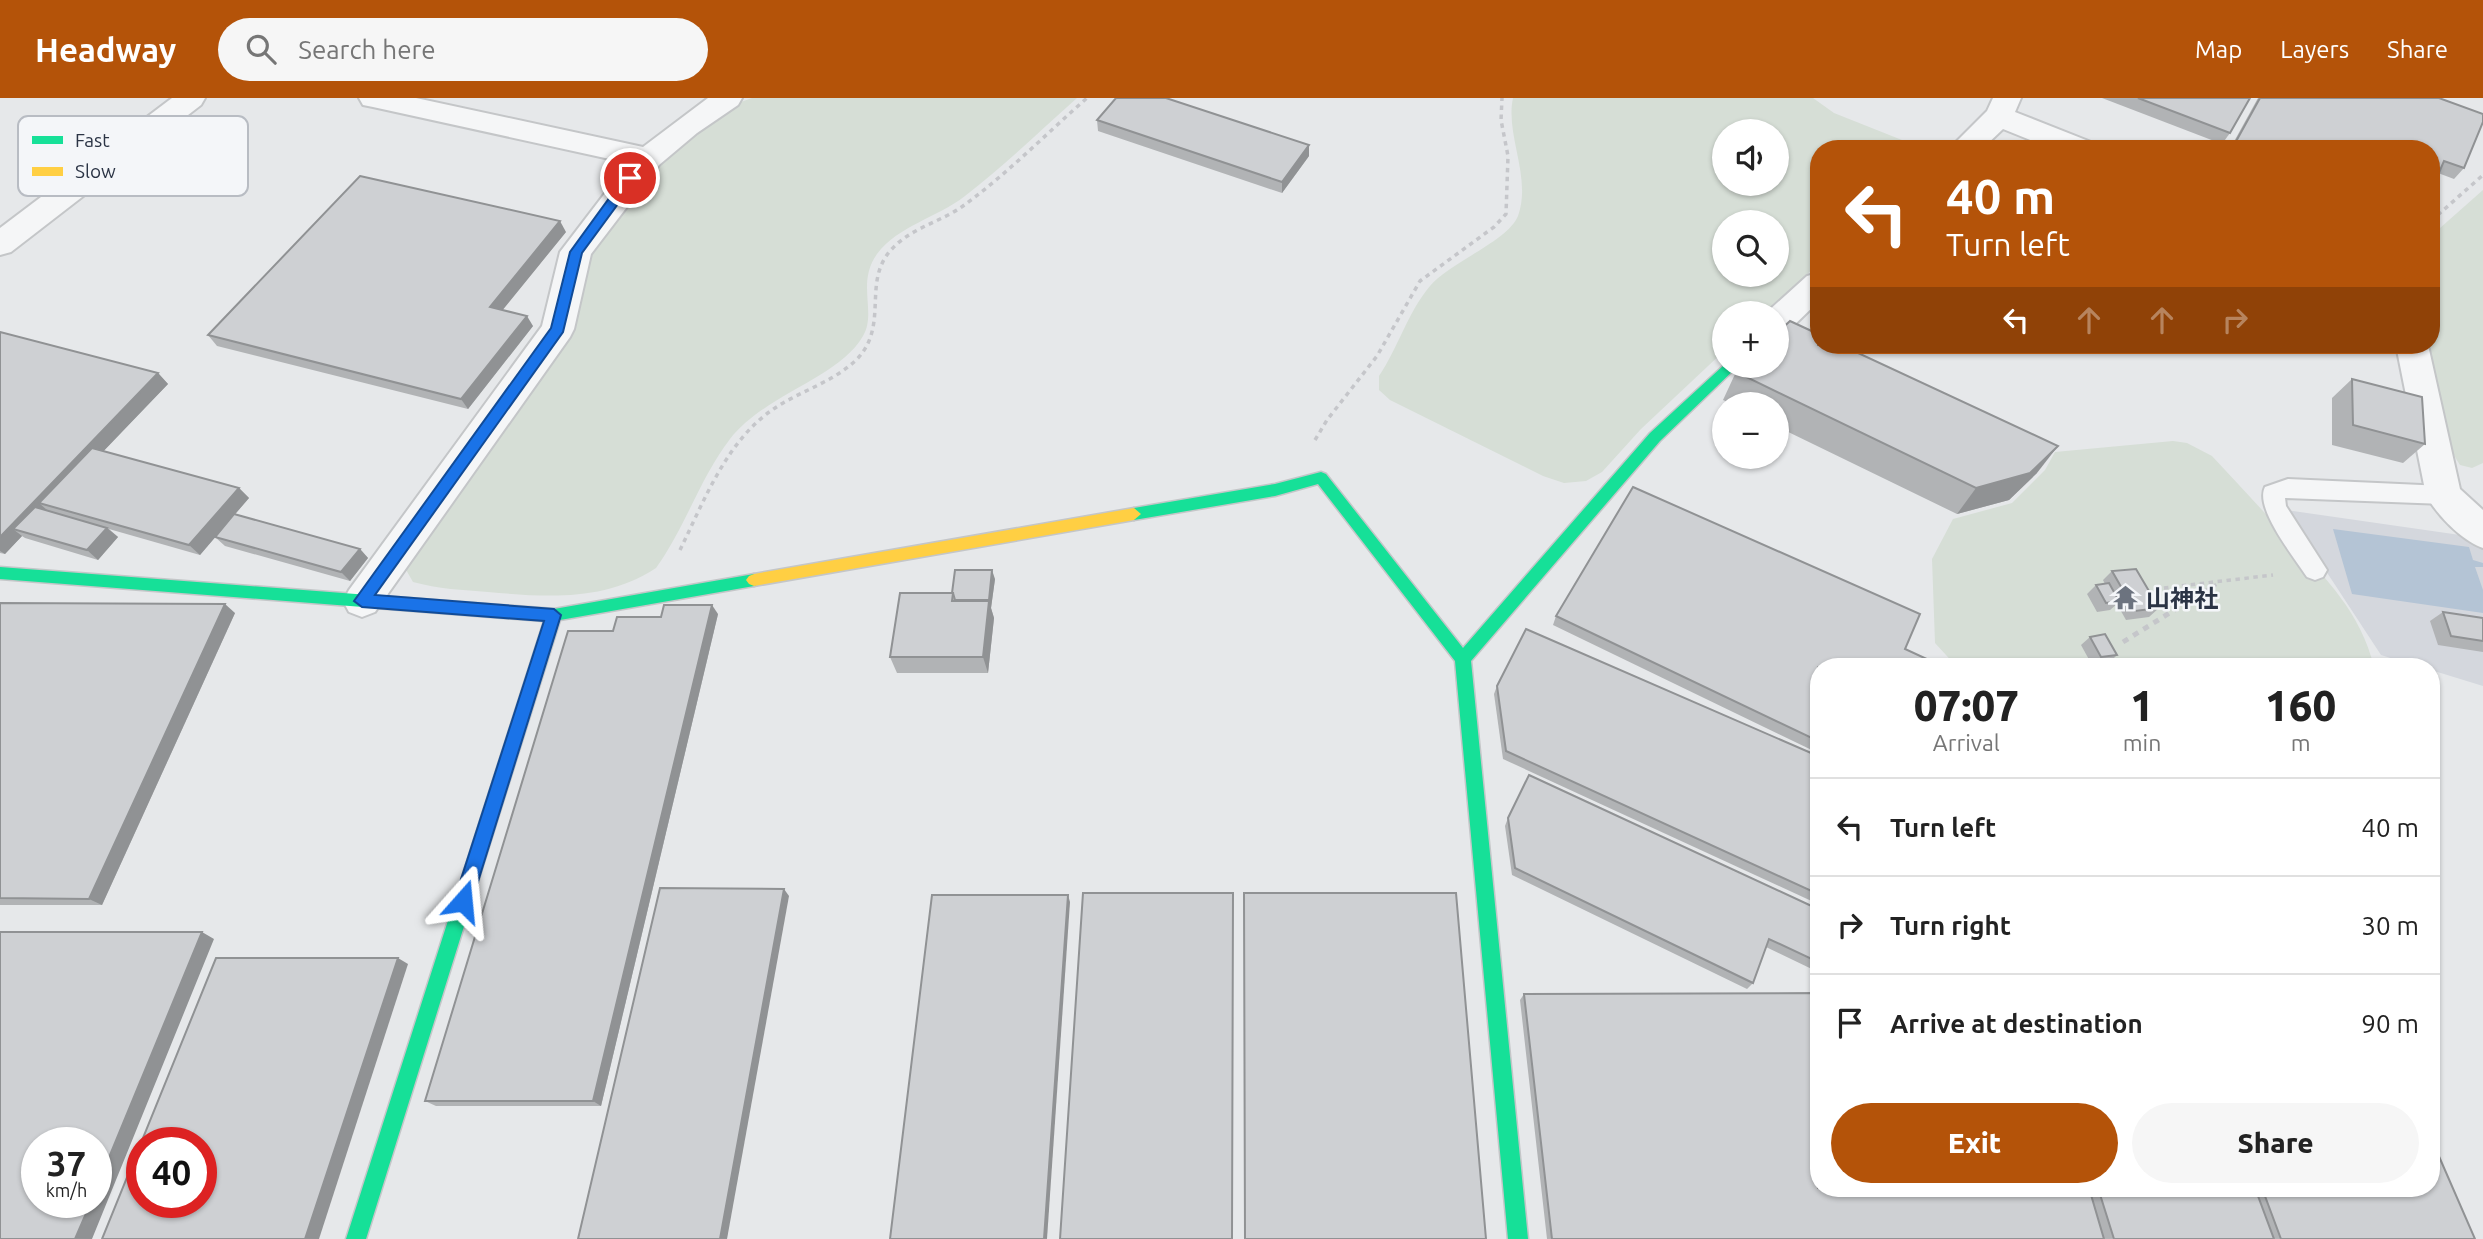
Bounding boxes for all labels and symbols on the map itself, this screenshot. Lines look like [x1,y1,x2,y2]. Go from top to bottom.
legend [18,116,248,196]
text: Fast [75,129,110,151]
pin [600,148,660,208]
text: Slow [75,160,116,182]
temple icon: 山神社 [2112,584,2140,612]
place label: 山神社 [2146,585,2218,612]
position arrow [426,864,500,938]
speed limit sign: 40 [126,1127,217,1218]

